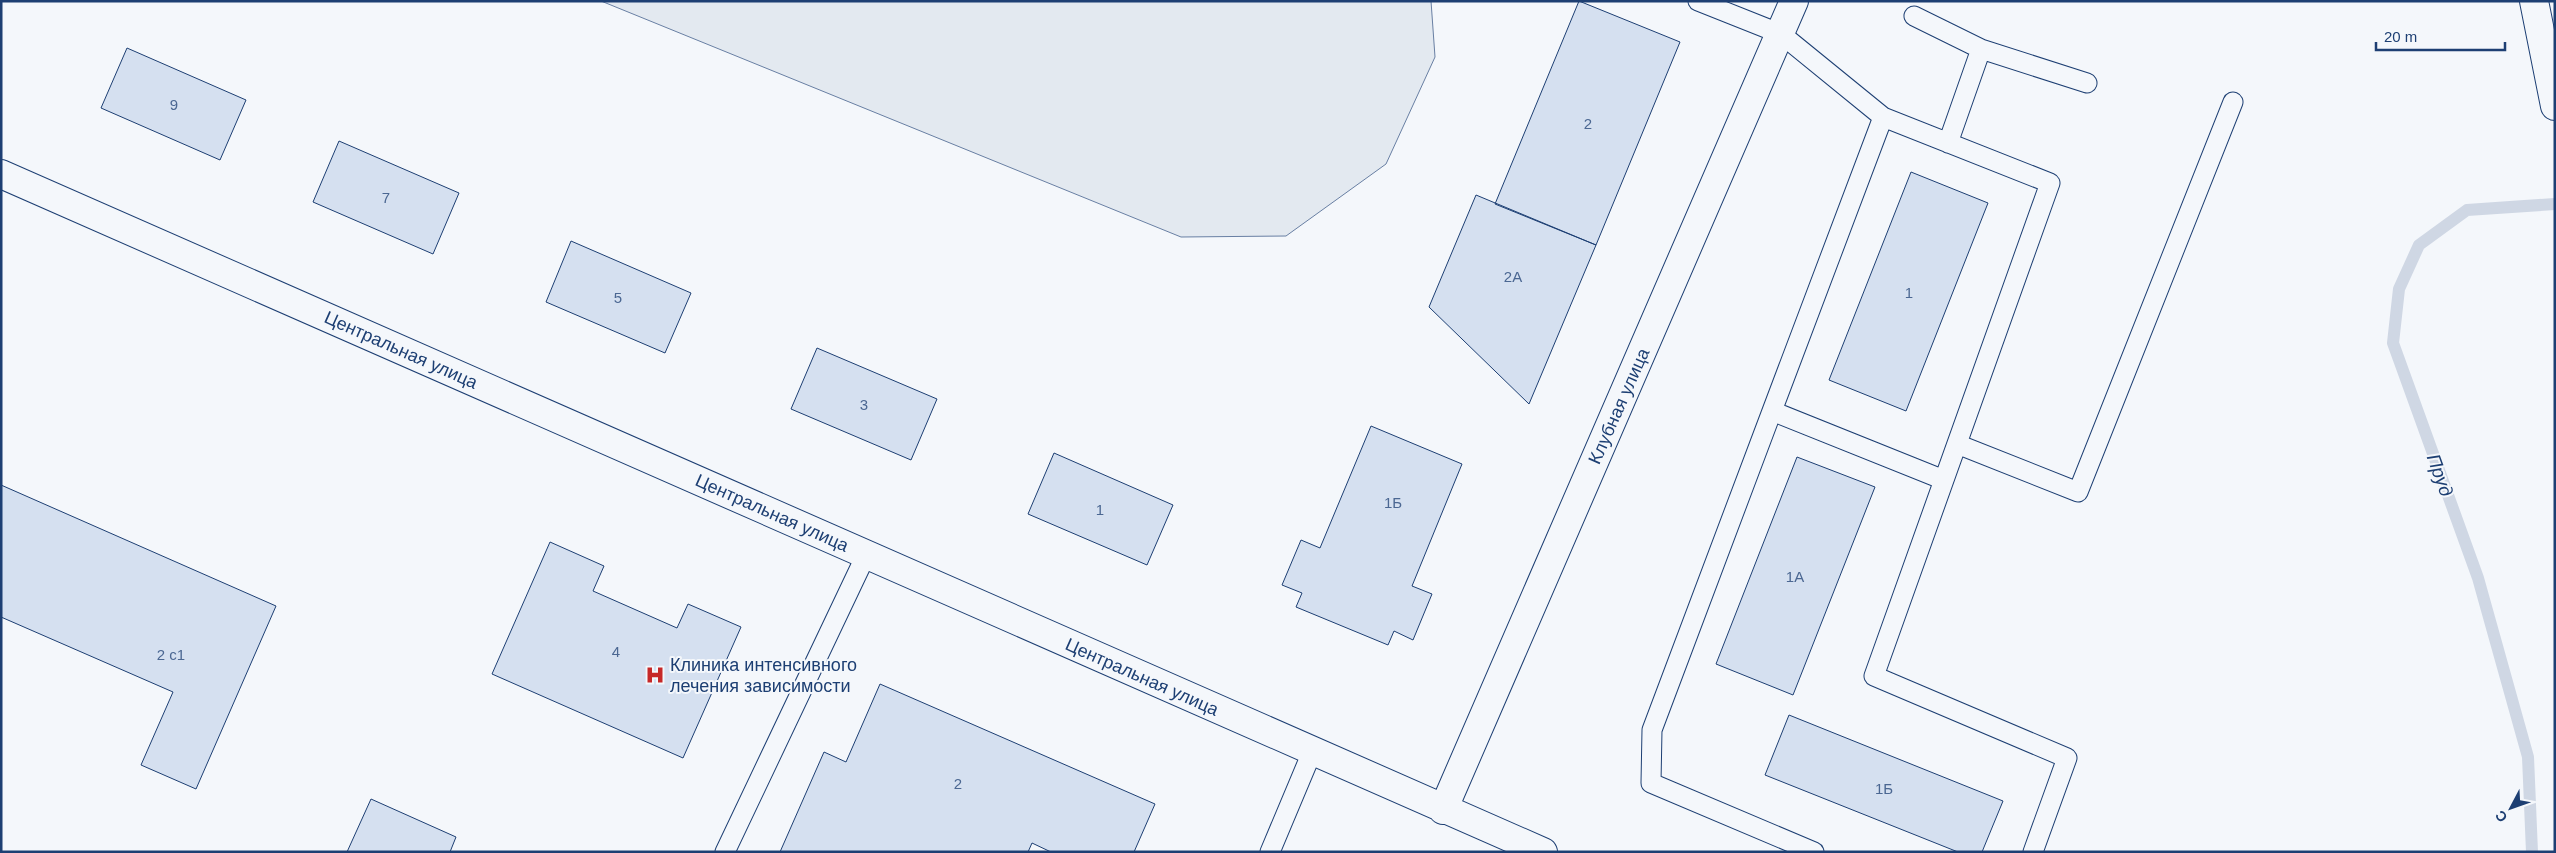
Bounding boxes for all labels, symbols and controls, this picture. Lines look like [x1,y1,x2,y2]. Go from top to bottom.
scale bar [2376,20,2505,52]
text: 20 m [2384,28,2417,45]
house number: 9 [170,96,178,113]
house number: 2 [1584,115,1592,132]
house number: 7 [382,189,390,206]
house number: 2А [1504,268,1522,285]
house number: 1 [1905,284,1913,301]
house number: 5 [614,289,622,306]
street label: Центральная улица [321,307,482,393]
street label: Клубная улица [1585,344,1654,467]
house number: 3 [860,396,868,413]
water label: Пруд [2423,451,2457,499]
street label: Центральная улица [692,470,853,556]
house number: 1Б [1384,494,1402,511]
house number: 1 [1096,501,1104,518]
house number: 1А [1786,568,1804,585]
street label: Центральная улица [1062,634,1223,720]
house number: 4 [612,643,620,660]
house number: 2 с1 [157,646,185,663]
place label: Клиника интенсивного лечения зависимости [670,655,857,696]
hospital icon: Клиника интенсивного лечения зависимости [644,664,666,686]
house number: 2 [954,775,962,792]
house number: 1Б [1875,780,1893,797]
north arrow [2486,783,2536,833]
text: С [2492,807,2511,826]

